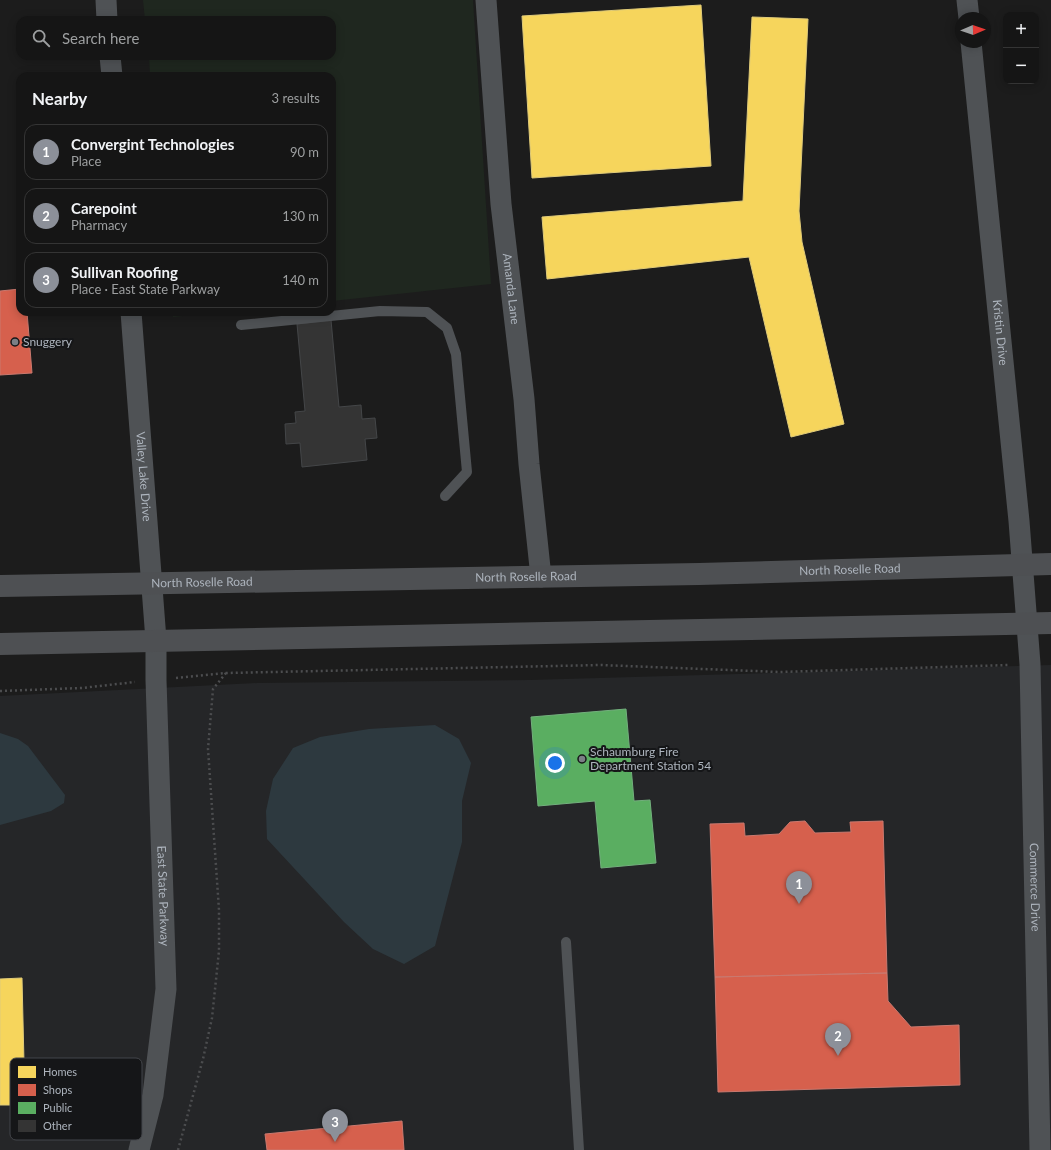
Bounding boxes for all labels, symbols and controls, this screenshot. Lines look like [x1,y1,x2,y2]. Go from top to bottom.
north arrow [955,12,991,48]
map controls [1003,12,1039,84]
button: + [1003,12,1039,48]
search box [16,16,336,60]
icon: search [30,27,52,49]
text: Search here [62,29,139,47]
button: − [1003,48,1039,84]
text: Nearby [32,88,87,109]
text: 3 results [272,90,320,106]
text: Convergint Technologies [71,135,234,153]
text: 1 [42,144,50,160]
text: 90 m [290,144,319,160]
text: Place [71,153,101,169]
text: Carepoint [71,199,137,217]
text: 2 [42,208,50,224]
text: 130 m [282,208,319,224]
text: Pharmacy [71,217,127,233]
street label: Amanda Lane [500,252,523,325]
text: Sullivan Roofing [71,263,178,281]
text: 3 [42,272,50,288]
text: 140 m [282,272,319,288]
text: Place · East State Parkway [71,281,220,297]
street label: Kristin Drive [990,299,1011,366]
place label: Snuggery [23,334,73,349]
marker: Snuggery [10,337,20,347]
street label: Valley Lake Drive [133,431,155,522]
street label: North Roselle Road [799,560,901,578]
street label: North Roselle Road [475,568,577,585]
street label: North Roselle Road [151,574,253,590]
place label: Schaumburg Fire Department Station 54 [590,744,711,773]
your location [545,753,565,773]
marker: Schaumburg Fire Department Station 54 [577,754,587,764]
street label: Commerce Drive [1027,843,1044,932]
street label: East State Parkway [154,845,173,947]
pin: 1 [786,871,812,904]
pin: 2 [825,1023,851,1056]
legend [10,1058,142,1140]
text: Homes [43,1065,77,1078]
text: Shops [43,1083,72,1096]
text: Public [43,1101,72,1114]
pin: 3 [322,1109,348,1142]
text: Other [43,1119,72,1132]

